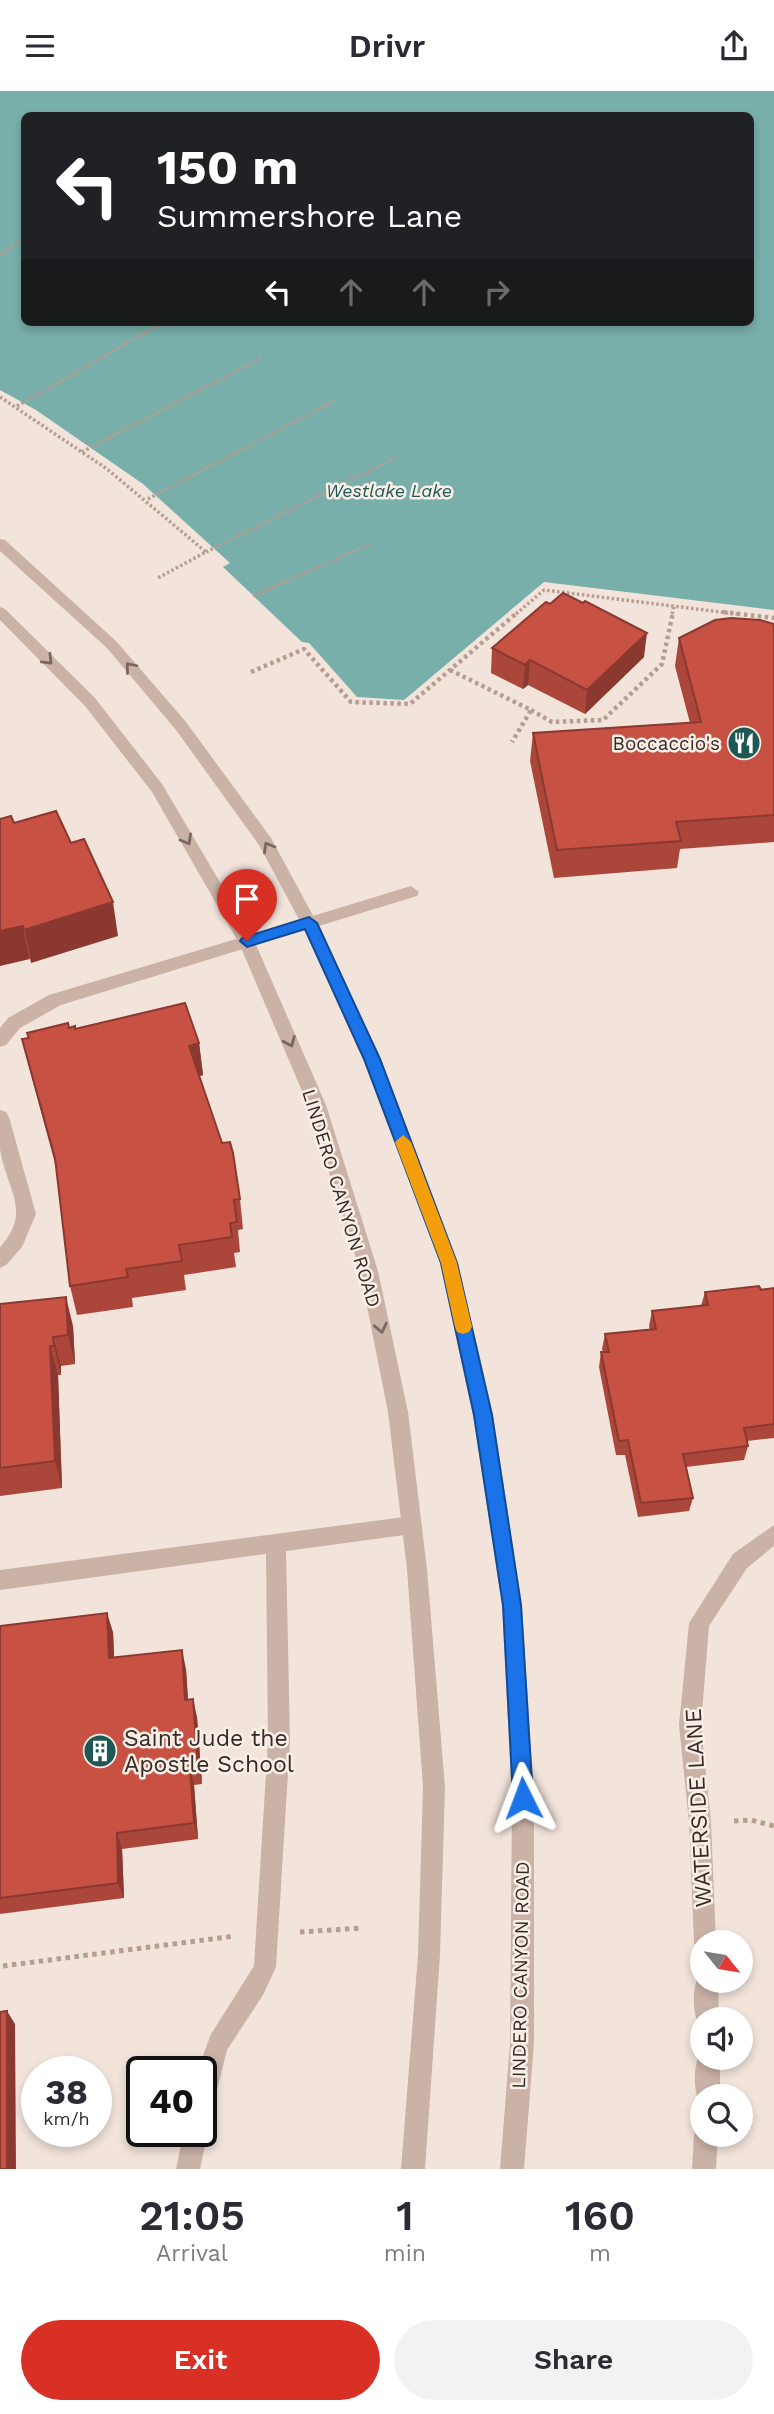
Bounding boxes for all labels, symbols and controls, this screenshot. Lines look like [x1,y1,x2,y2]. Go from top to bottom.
icon: menu [21,27,59,65]
text: Drivr [349,27,425,65]
icon: share [715,27,753,65]
text: 150 m [157,138,298,196]
icon: left [42,140,133,231]
text: Summershore Lane [157,197,462,235]
icon: left [259,273,297,311]
icon: ahead [332,273,370,311]
icon: ahead [405,273,443,311]
icon: right [478,273,516,311]
water label: Westlake Lake [326,480,452,501]
one-way arrow [40,652,53,665]
one-way arrow [126,662,138,675]
restaurant icon: Boccaccio's [725,724,763,762]
place label: Boccaccio's [613,732,720,755]
one-way arrow [179,832,192,845]
one-way arrow [263,842,276,855]
pin [217,869,277,941]
icon: arrive [228,880,266,918]
one-way arrow [282,1035,296,1047]
street label: LINDERO CANYON ROAD [297,1086,386,1310]
one-way arrow [372,1322,387,1334]
street label: WATERSIDE LANE [680,1708,717,1908]
place label: Saint Jude the Apostle School [124,1725,294,1778]
building icon: Saint Jude the Apostle School [81,1732,119,1770]
position arrow [486,1761,560,1835]
street label: LINDERO CANYON ROAD [507,1861,534,2089]
north arrow [690,1930,752,1993]
map controls [690,1930,753,2147]
button: sound [690,2007,753,2070]
speed limit sign: 40 [126,2056,217,2147]
text: 38 [45,2071,88,2113]
button: search [690,2084,753,2147]
text: km/h [43,2108,90,2129]
text: 21:05 [139,2191,245,2240]
text: 1 [396,2191,414,2240]
text: 160 [565,2191,635,2240]
text: Arrival [156,2240,228,2267]
text: min [384,2240,426,2267]
text: m [589,2240,611,2267]
button: Exit [21,2320,380,2400]
button: Share [394,2320,753,2400]

